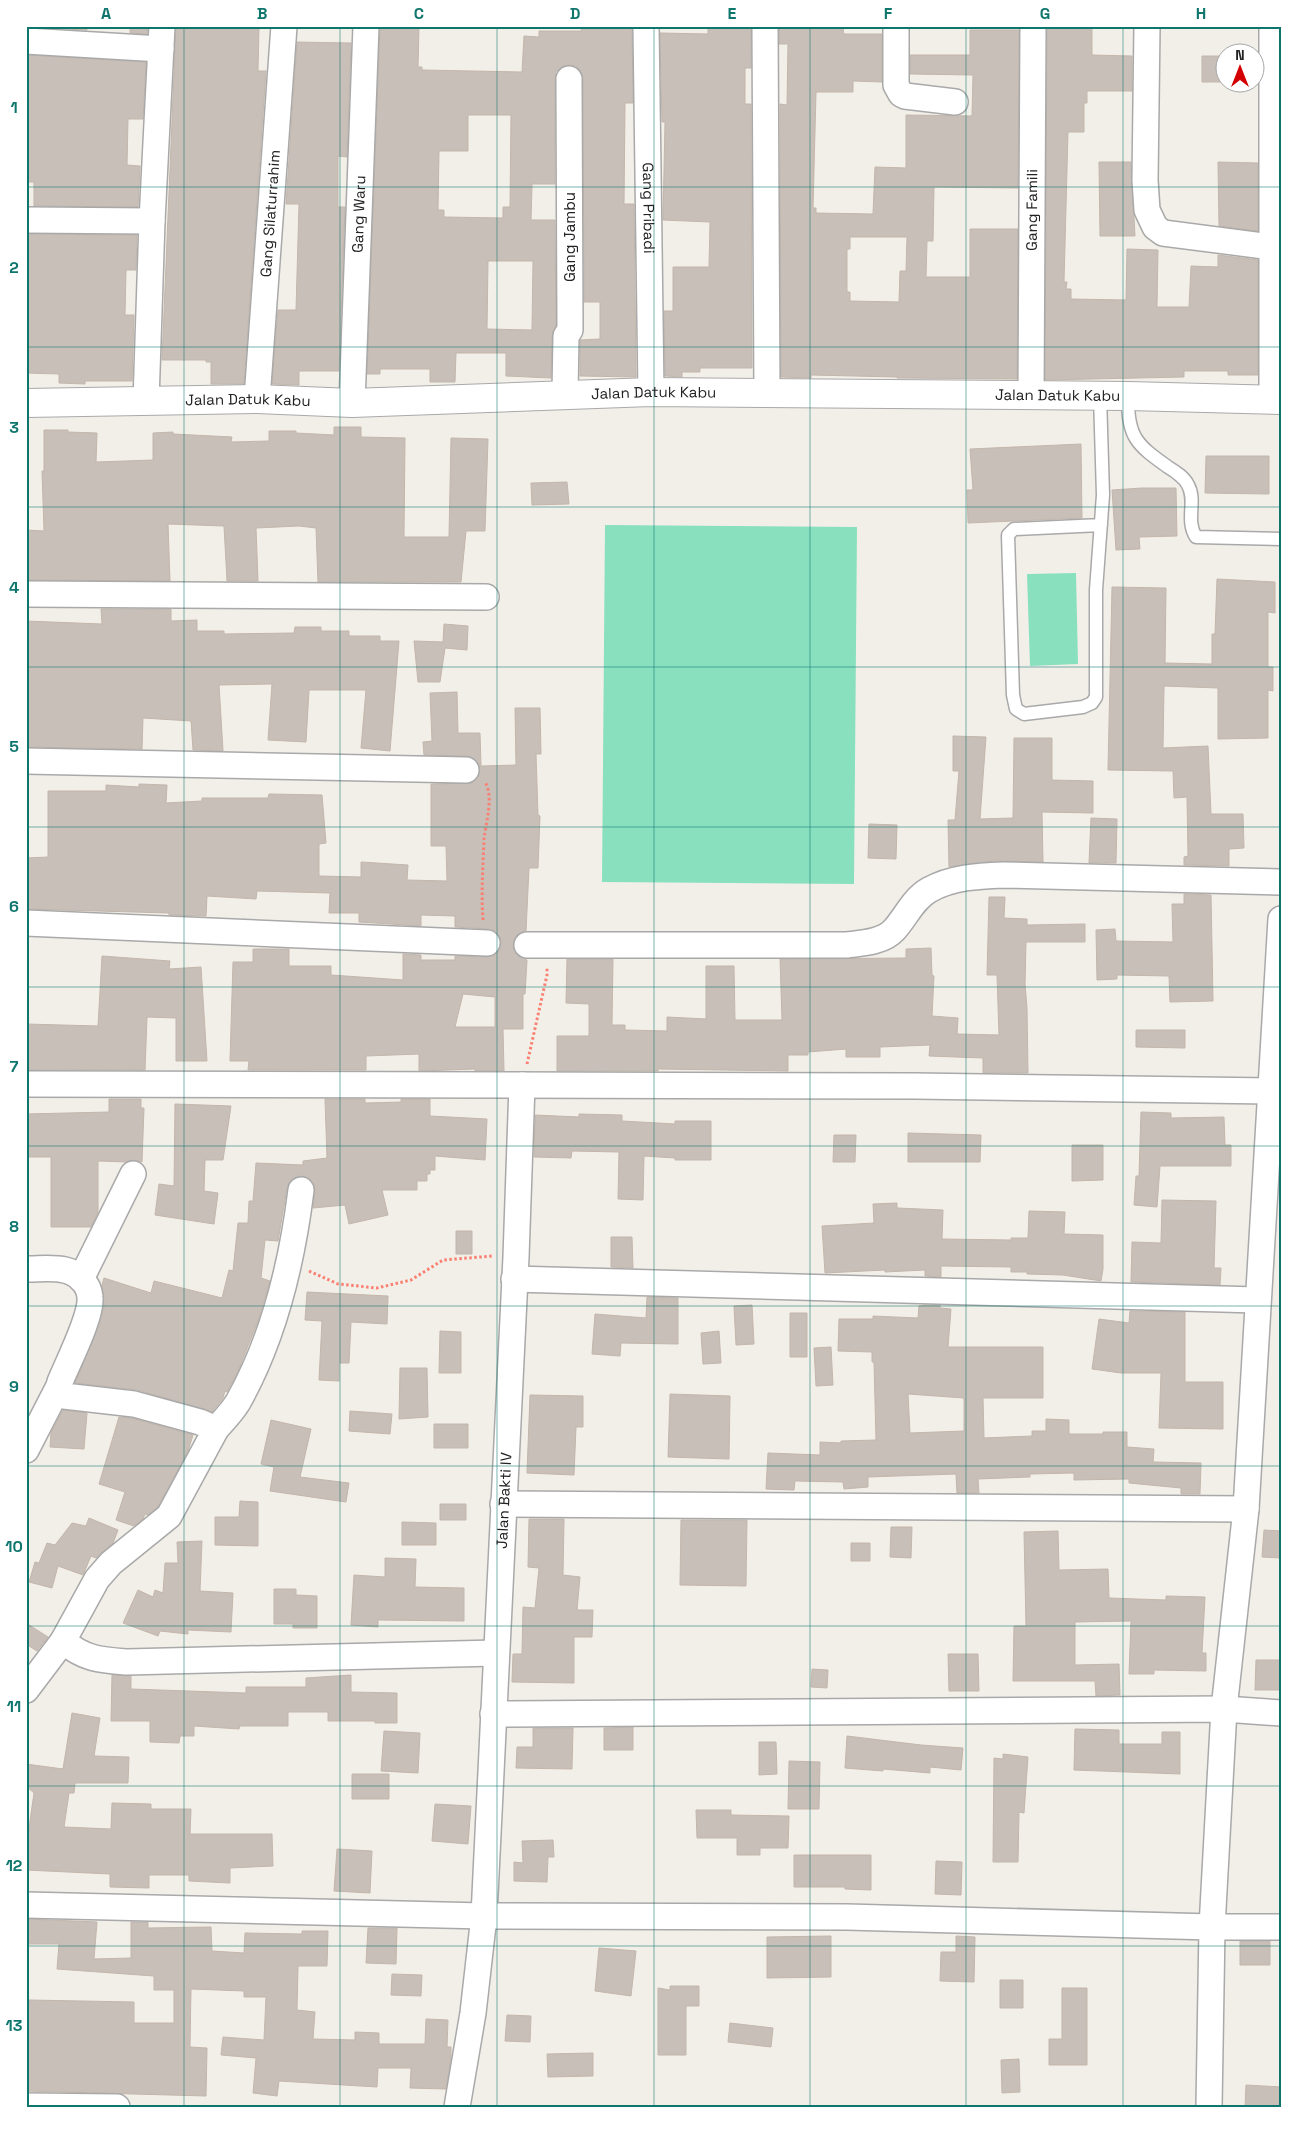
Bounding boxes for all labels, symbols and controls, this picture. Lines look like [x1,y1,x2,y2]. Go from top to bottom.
text: A [101,3,111,24]
text: B [257,3,267,24]
text: C [414,3,424,24]
text: D [570,3,580,24]
text: E [728,3,737,24]
text: F [884,3,893,24]
text: G [1040,3,1050,24]
text: H [1196,3,1206,24]
north arrow [1214,42,1264,92]
text: N [1235,46,1245,64]
text: 1 [10,97,18,118]
street label: Gang Silaturrahim [256,149,284,278]
street label: Gang Pribadi [639,162,659,254]
street label: Gang Famili [1022,169,1041,251]
street label: Gang Waru [348,175,369,253]
street label: Gang Jambu [560,192,579,282]
text: 2 [9,257,19,278]
street label: Jalan Datuk Kabu [591,382,716,403]
street label: Jalan Datuk Kabu [995,385,1120,405]
street label: Jalan Datuk Kabu [185,389,311,410]
text: 3 [9,417,19,438]
text: 4 [9,577,19,598]
text: 5 [9,736,19,757]
text: 6 [9,896,19,917]
text: 7 [10,1056,19,1077]
text: 8 [9,1216,19,1237]
text: 9 [9,1376,19,1397]
street label: Jalan Bakti IV [492,1452,516,1549]
text: 10 [5,1536,23,1557]
text: 11 [7,1696,21,1717]
text: 12 [6,1855,22,1876]
text: 13 [6,2015,23,2036]

